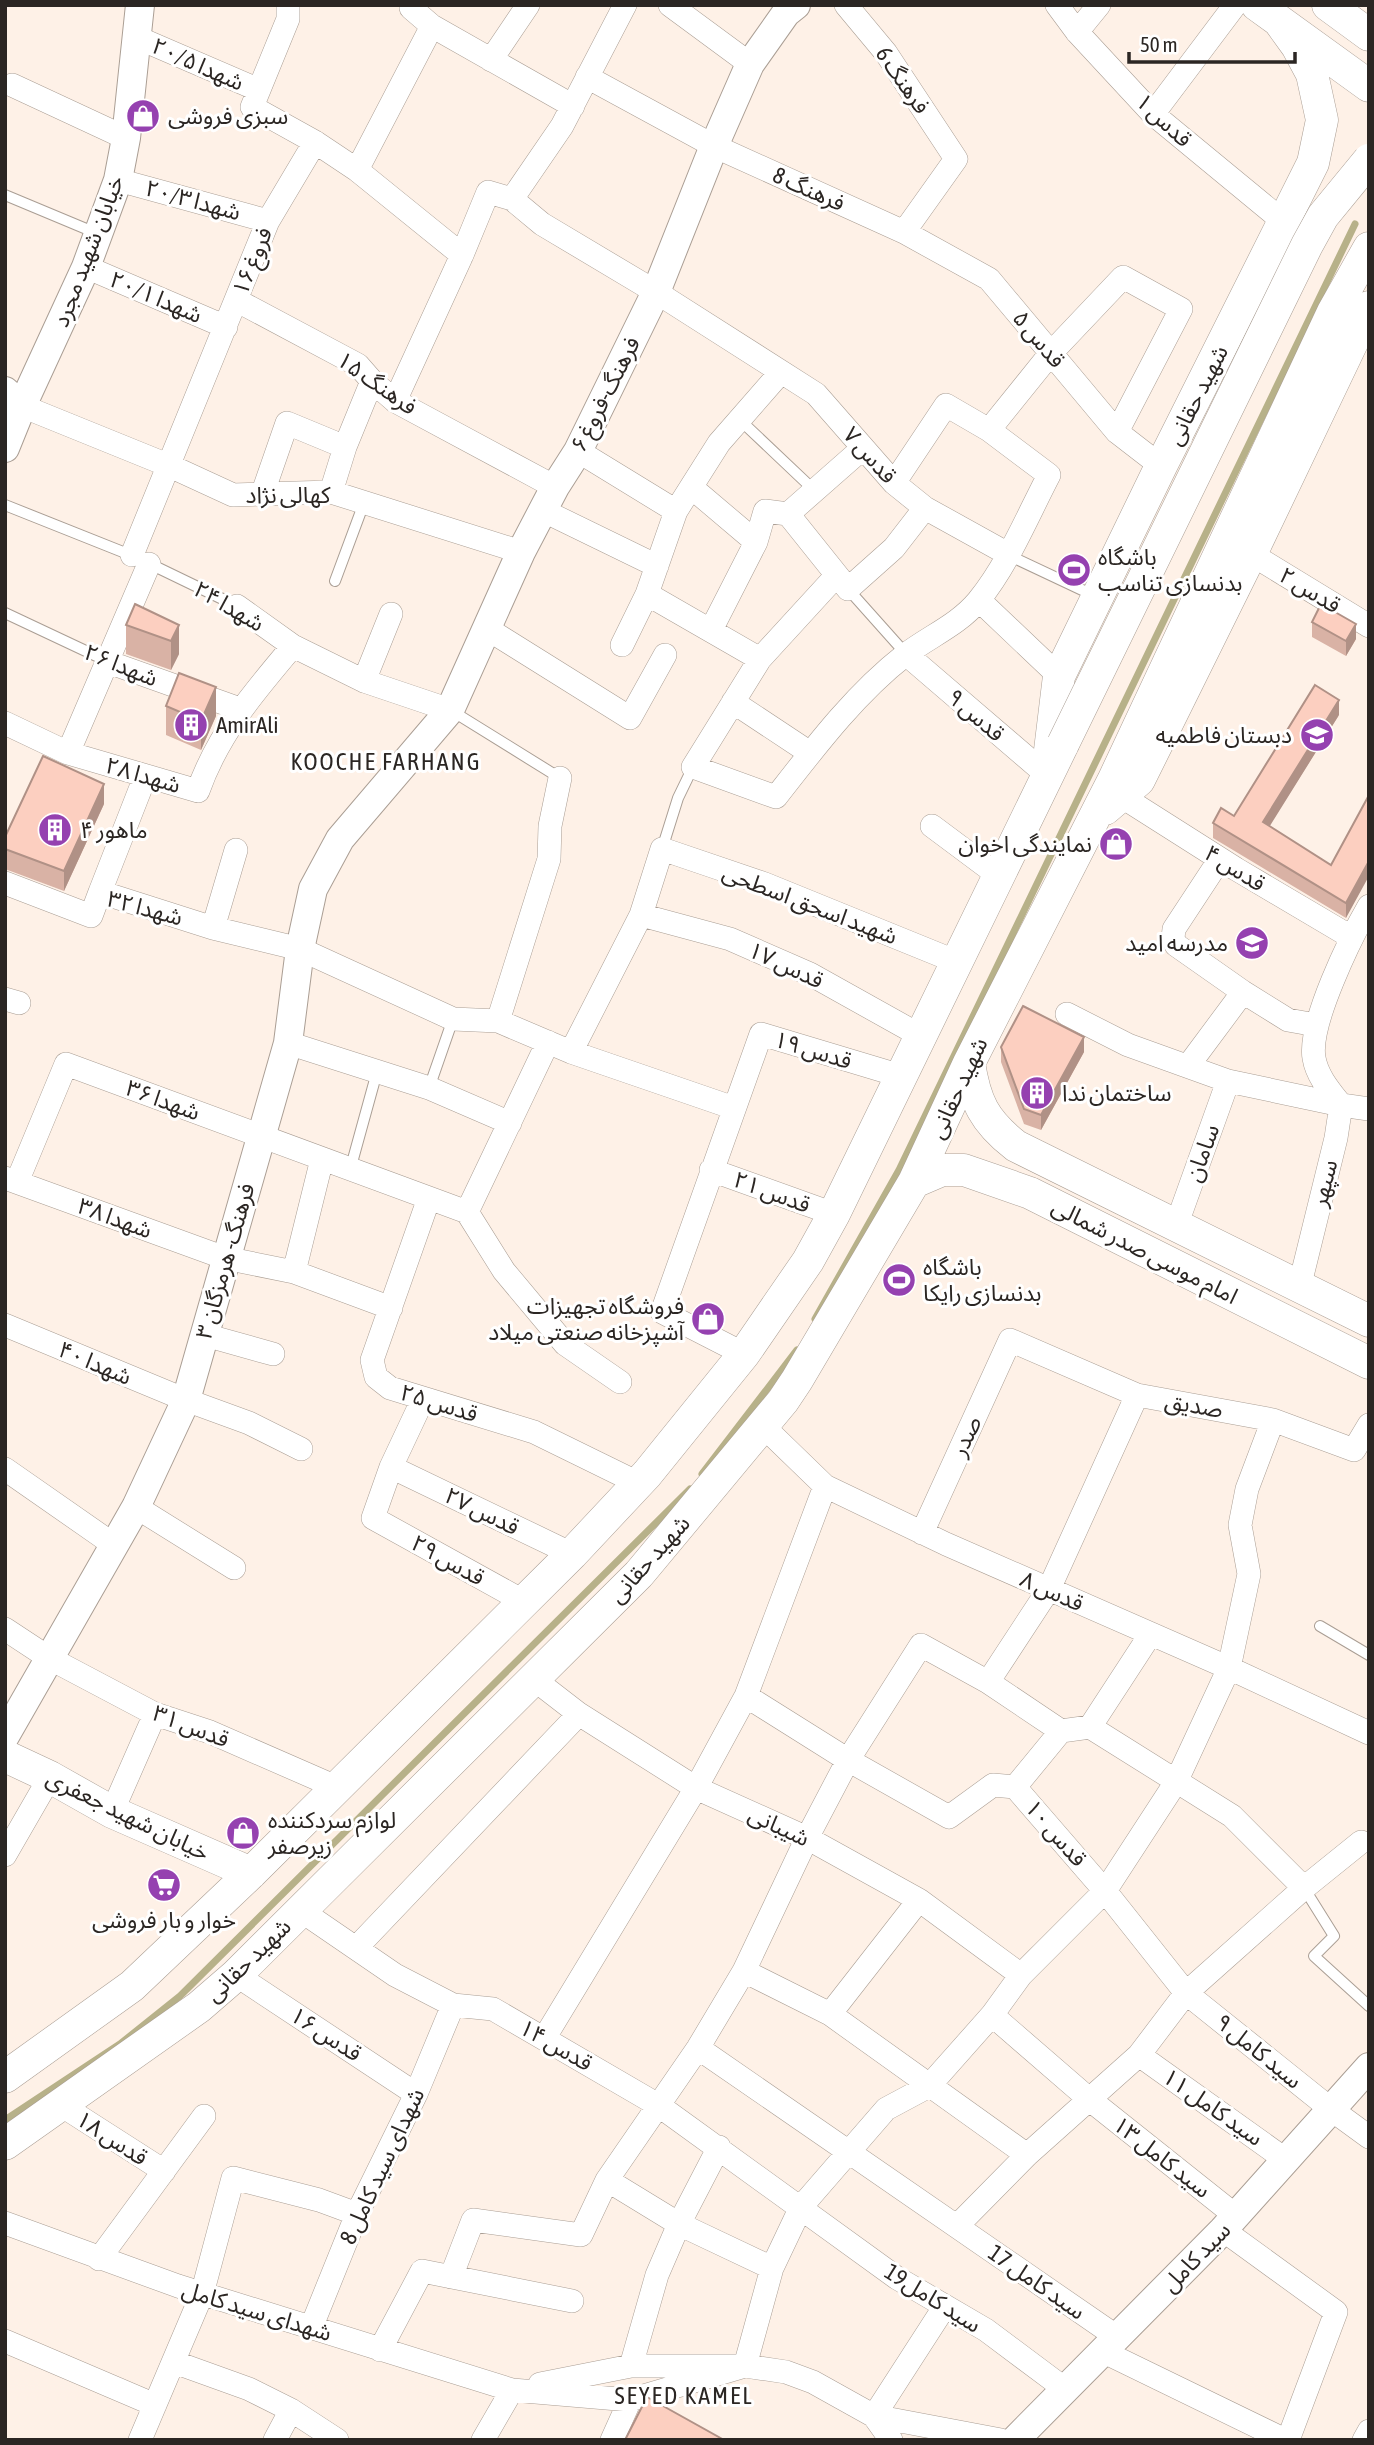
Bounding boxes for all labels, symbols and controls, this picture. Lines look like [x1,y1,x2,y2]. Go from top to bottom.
scale bar [1129,21,1295,65]
street label: شهدا ۲۰/۵ [148,32,248,96]
text: 50 m [1140,32,1178,56]
street label: فرهنگ 6 [870,41,935,119]
street label: قدس ۱ [1131,88,1197,152]
shop icon: سبزی فروشی [124,97,162,135]
place label: سبزی فروشی [168,103,288,130]
street label: فرهنگ 8 [769,162,849,217]
street label: خیابان شهید مجرد [47,171,130,331]
street label: شهدا ۲۰/۳ [142,175,244,225]
street label: فروغ ۱۶ [227,223,281,300]
street label: شهدا ۲۰/۱ [106,266,206,328]
street label: قدس ۵ [1008,305,1070,373]
street label: فرهنگ-فروغ ۶ [565,332,649,458]
street label: شهید حقانی [1161,341,1233,449]
street label: فرهنگ ۱۵ [332,346,422,421]
street label: قدس ۷ [838,422,902,488]
street label: کهالی نژاد [245,482,331,509]
place label: باشگاه بدنسازی تناسب [1098,544,1243,597]
sports icon: باشگاه بدنسازی تناسب [1055,551,1093,589]
street label: قدس ۲ [1275,562,1345,618]
street label: شهدا ۲۴ [189,576,269,636]
street label: شهدا ۲۶ [80,639,162,691]
street label: قدس ۹ [942,683,1010,747]
building icon: AmirAli [172,706,210,744]
place label: AmirAli [216,712,279,738]
school or university icon: دبستان فاطمیه [1298,716,1336,754]
place label: دبستان فاطمیه [1156,722,1292,748]
district label: KOOCHE FARHANG [291,748,481,775]
street label: شهدا ۲۸ [102,752,184,798]
building icon: ماهور ۴ [36,811,74,849]
place label: ماهور ۴ [80,817,148,844]
shop icon: نمایندگی اخوان [1097,825,1135,863]
place label: نمایندگی اخوان [958,831,1092,858]
street label: قدس ۴ [1200,839,1270,897]
street label: شهید اسحق اسطحی [719,859,901,950]
street label: شهدا ۳۲ [105,885,185,931]
school or university icon: مدرسه امید [1233,924,1271,962]
place label: مدرسه امید [1125,930,1228,957]
street label: قدس ۱۷ [744,936,828,994]
street label: قدس ۱۹ [771,1026,855,1074]
street label: شهید حقانی [923,1033,993,1143]
building icon: ساختمان ندا [1018,1074,1056,1112]
street label: شهدا ۳۶ [122,1075,204,1125]
place label: ساختمان ندا [1062,1080,1172,1106]
street label: سامان [1180,1121,1224,1185]
street label: سپهر [1305,1157,1344,1211]
street label: قدس ۲۱ [730,1166,814,1218]
street label: فرهنگ- هرمزگان ۳ [190,1180,261,1342]
street label: شهدا ۳۸ [74,1193,156,1243]
street label: امام موسی صدر شمالی [1045,1193,1242,1314]
place label: باشگاه بدنسازی رایکا [923,1254,1042,1307]
sports icon: باشگاه بدنسازی رایکا [880,1261,918,1299]
place label: فروشگاه تجهیزات آشپزخانه صنعتی میلاد [488,1293,685,1347]
shop icon: فروشگاه تجهیزات آشپزخانه صنعتی میلاد [689,1300,727,1338]
street label: شهدا ۴۰ [55,1336,135,1390]
street label: قدس ۲۵ [397,1379,481,1427]
street label: صدیق [1163,1387,1225,1424]
street label: صدر [945,1412,987,1462]
street label: قدس ۲۷ [440,1482,524,1540]
street label: شهید حقانی [603,1510,695,1608]
street label: قدس ۲۹ [407,1529,489,1591]
street label: قدس ۸ [1016,1566,1088,1616]
street label: قدس ۳۱ [149,1700,233,1752]
street label: خیابان شهید جعفری [42,1764,214,1867]
street label: قدس ۱۰ [1020,1794,1092,1872]
street label: شیبانی [744,1801,814,1851]
place label: لوازم سردکننده زیرصفر [267,1807,396,1860]
shop icon: لوازم سردکننده زیرصفر [224,1814,262,1852]
supermarket icon: خوار و بار فروشی [145,1866,183,1904]
place label: خوار و بار فروشی [92,1907,236,1934]
street label: شهید حقانی [200,1913,296,2007]
street label: قدس ۱۶ [285,2001,367,2067]
street label: سید کامل ۹ [1211,2008,1307,2094]
street label: قدس ۱۴ [515,2014,597,2076]
street label: سید کامل ۱۱ [1158,2063,1268,2151]
street label: شهدای سید کامل 8 [335,2084,429,2248]
street label: قدس ۱۸ [71,2105,153,2171]
street label: سید کامل ۱۳ [1108,2111,1216,2203]
street label: سید کامل [1156,2217,1236,2297]
street label: سید کامل 17 [984,2239,1090,2325]
street label: سید کامل19 [880,2258,986,2338]
street label: شهدای سید کامل [179,2276,335,2346]
district label: SEYED KAMEL [614,2382,754,2409]

